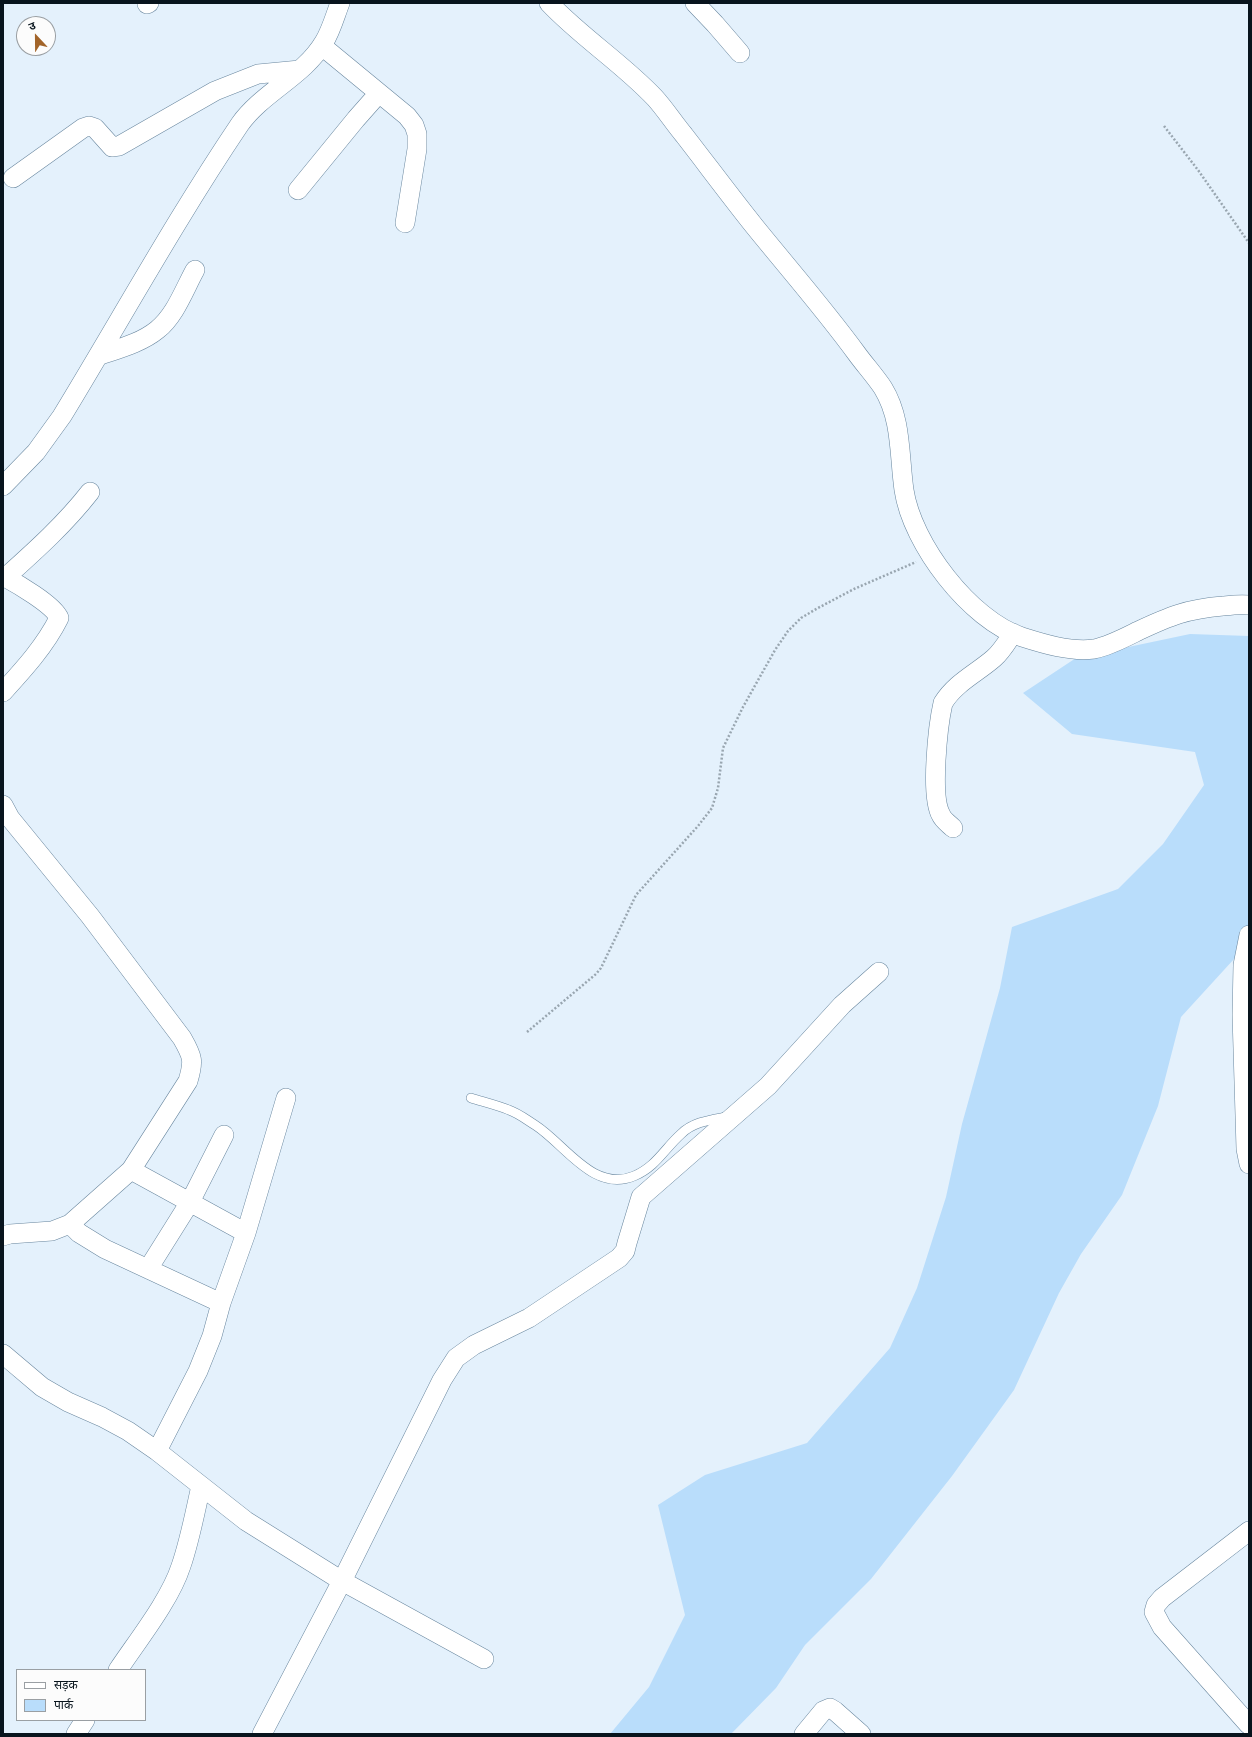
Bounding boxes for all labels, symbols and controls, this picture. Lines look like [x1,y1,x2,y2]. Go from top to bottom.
north arrow [16,16,56,56]
text: उ [26,18,37,33]
legend [16,1669,146,1721]
text: सड़क [54,1677,78,1692]
text: पार्क [54,1697,73,1712]

